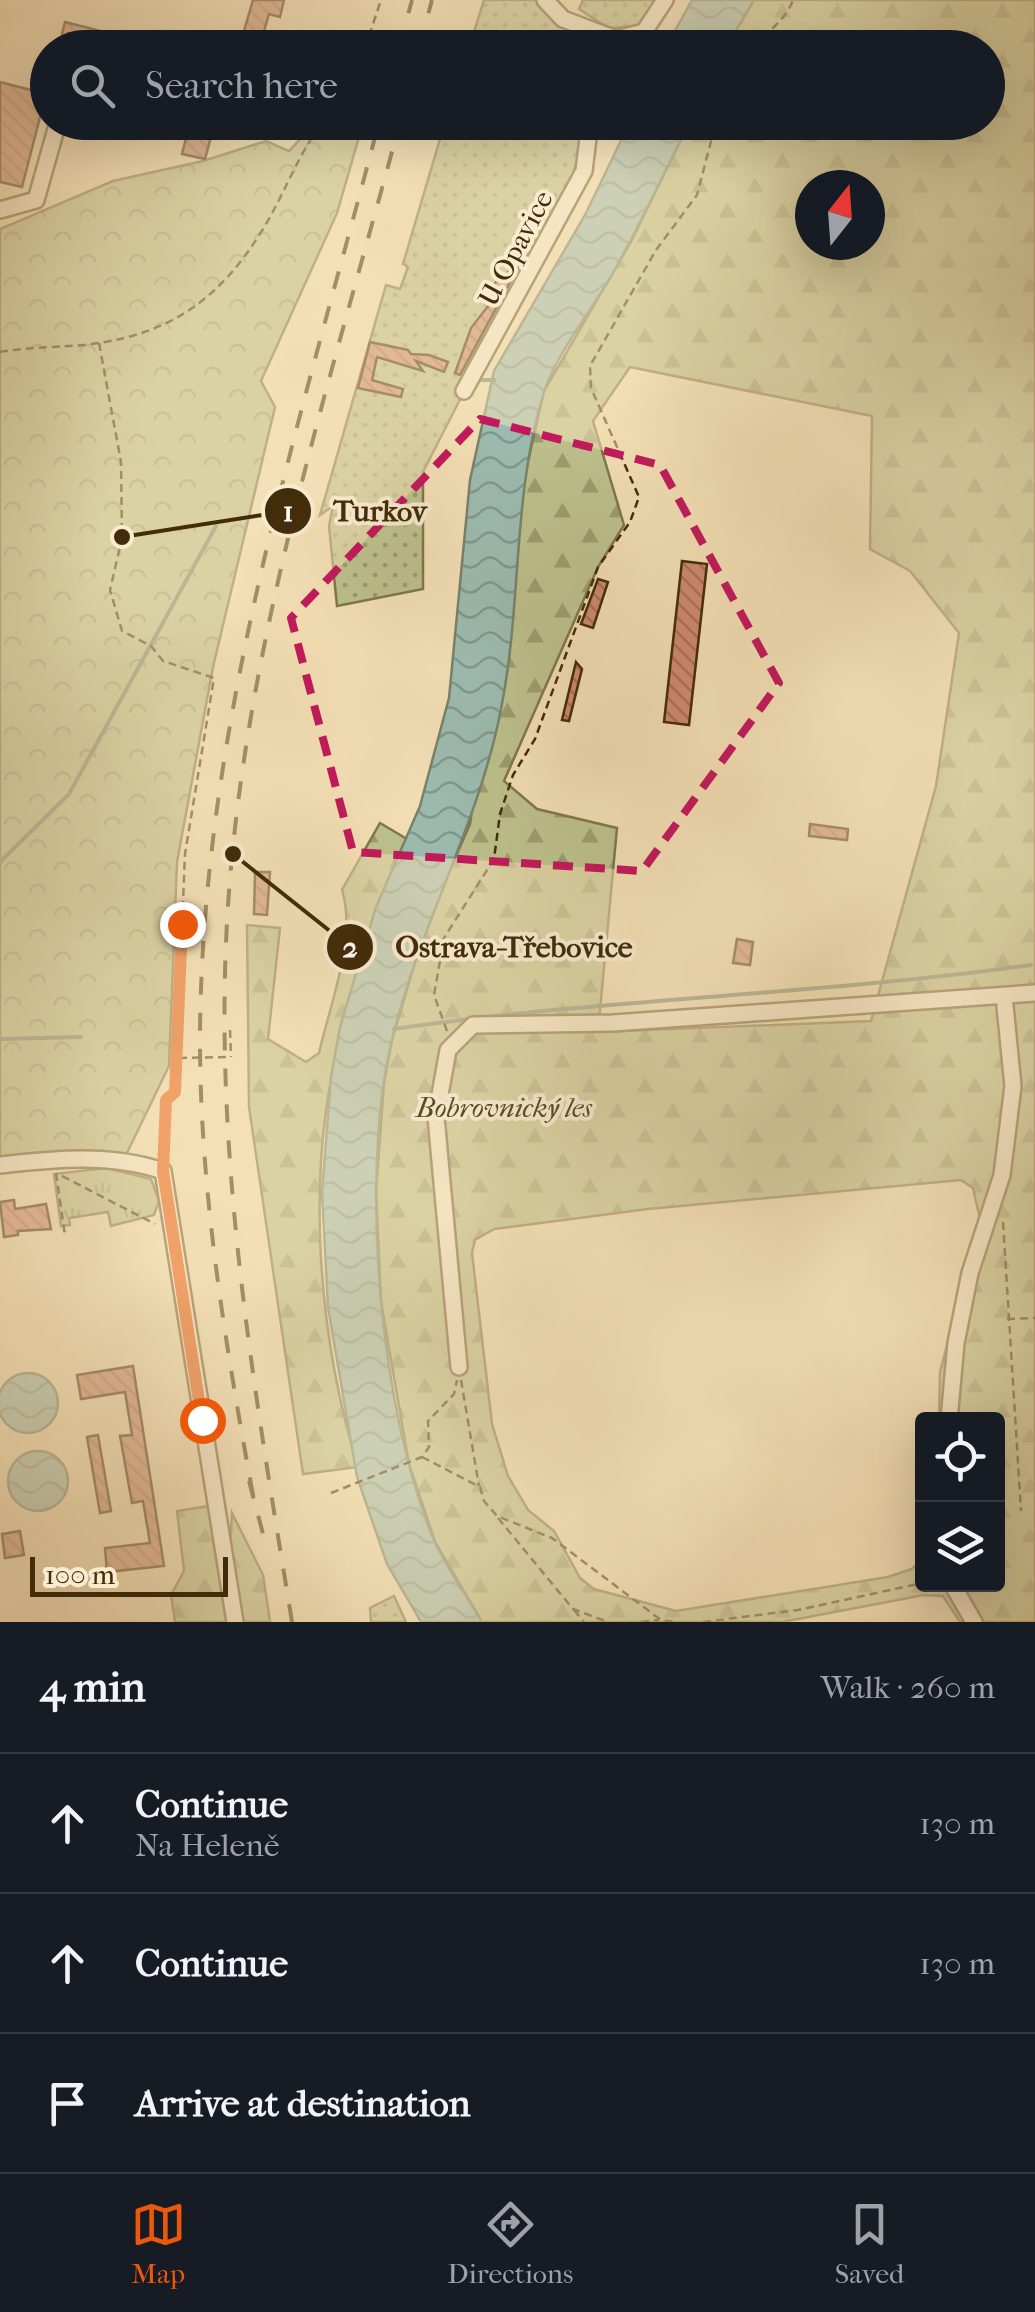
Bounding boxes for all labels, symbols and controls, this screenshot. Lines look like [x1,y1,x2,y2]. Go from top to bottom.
search box [30,30,1005,140]
icon: search [65,58,120,113]
text: Search here [145,63,338,108]
north arrow [795,170,885,260]
street label: U Opavice [471,185,560,312]
callout: Turkov [263,481,447,541]
text: 1 [283,494,293,529]
text: Turkov [332,494,429,529]
route end [160,902,206,948]
callout: Ostrava-Třebovice [325,917,653,977]
text: 2 [342,930,358,965]
text: Ostrava-Třebovice [395,930,633,965]
park label: Bobrovnický les [414,1091,593,1124]
route start [180,1398,226,1444]
map controls [915,1412,1005,1592]
button: locate [915,1412,1005,1502]
button: layers [915,1502,1005,1592]
scale bar [30,1552,228,1596]
text: 100 m [45,1558,115,1591]
text: 4 min [40,1663,146,1712]
text: Walk · 260 m [821,1669,995,1706]
text: Continue [135,1782,288,1827]
icon: ahead [40,1796,95,1851]
text: 130 m [919,1805,995,1842]
text: Na Heleně [135,1827,280,1864]
icon: ahead [40,1936,95,1991]
text: Continue [135,1941,288,1986]
text: 130 m [919,1945,995,1982]
icon: arrive [40,2076,95,2131]
text: Arrive at destination [135,2081,471,2126]
tab: Map [131,2197,186,2290]
tab: Directions [447,2197,573,2290]
tab: Saved [835,2197,904,2290]

